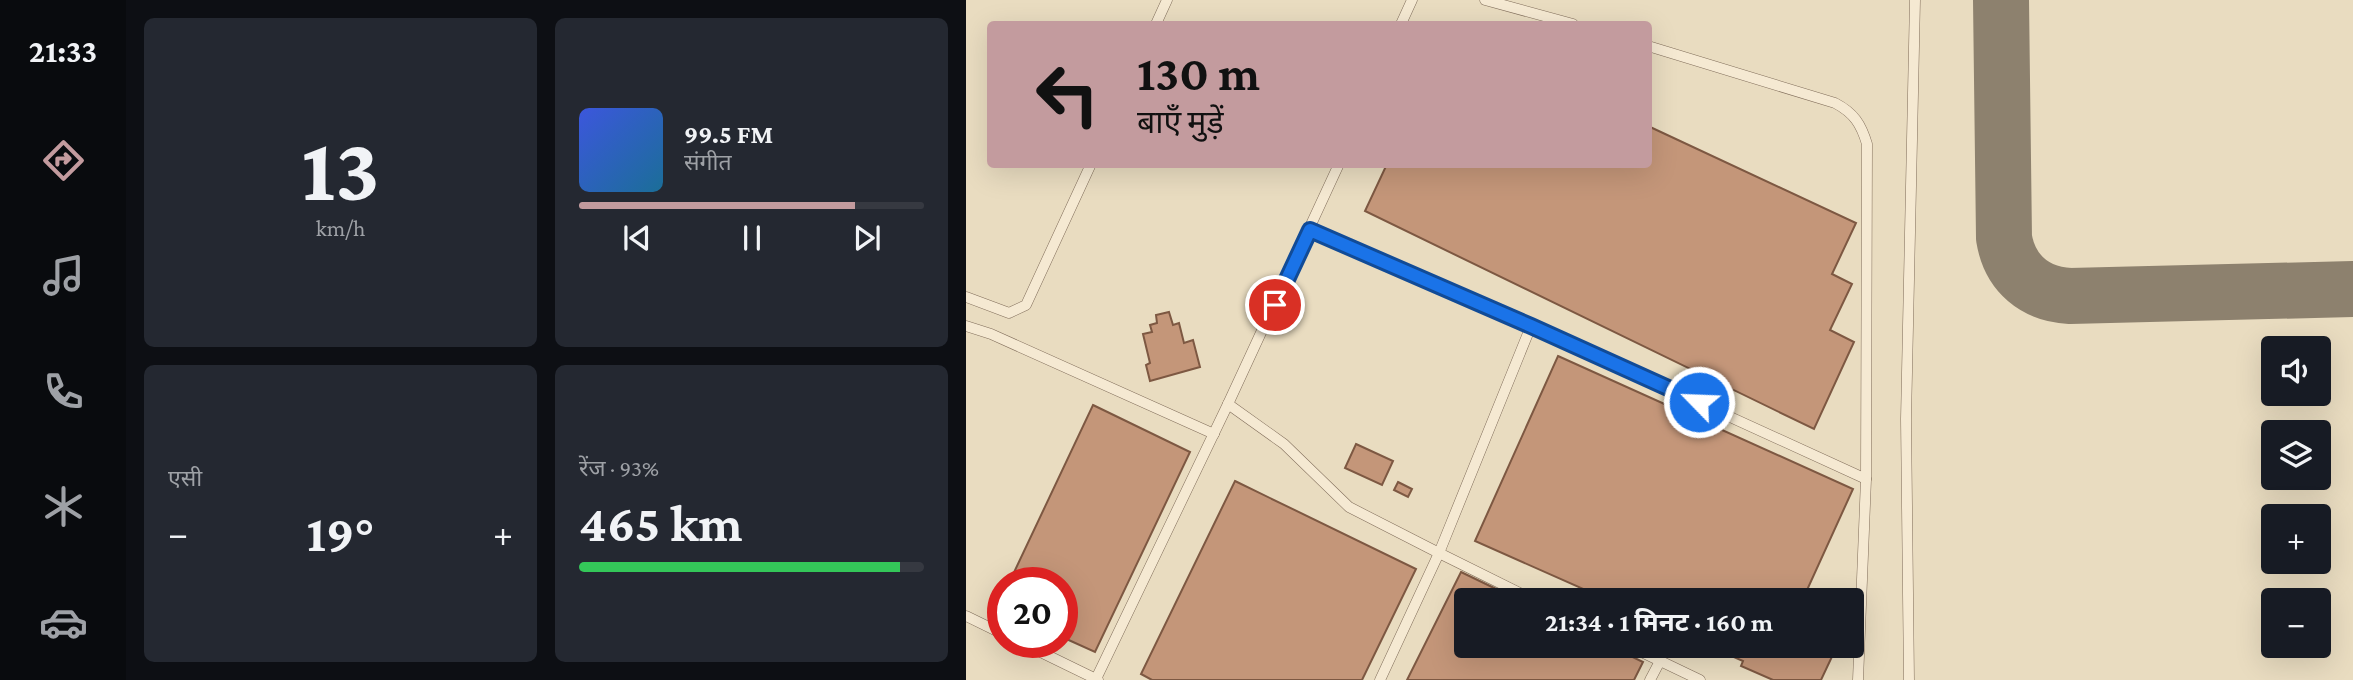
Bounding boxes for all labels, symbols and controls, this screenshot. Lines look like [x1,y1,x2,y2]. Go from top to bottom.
text: 21:33 [29,33,97,69]
text: 130 m [1137,46,1260,101]
icon: left [1022,49,1113,140]
text: बाएँ मुड़ें [1137,104,1224,140]
text: 13 [301,118,380,220]
text: 99.5 FM [684,120,773,149]
icon: directions [39,136,88,185]
text: संगीत [684,149,732,175]
text: km/h [316,215,365,241]
icon: previous [618,219,656,257]
icon: pause [733,219,771,257]
icon: next [848,219,886,257]
icon: music [39,251,88,300]
pin [1245,275,1305,335]
icon: arrive [1256,286,1294,324]
map controls [2261,336,2331,658]
button: sound [2261,336,2331,406]
position arrow [1662,365,1736,439]
icon: phone [39,367,88,416]
button: layers [2261,420,2331,490]
text: रेंज · 93% [579,455,659,481]
text: एसी [168,465,202,491]
icon: climate [39,482,88,531]
text: 465 km [579,494,742,552]
text: 19° [306,504,375,562]
button: + [2261,504,2331,574]
text: − [168,512,188,554]
text: + [493,512,513,554]
speed limit sign: 20 [987,567,1078,658]
button: − [2261,588,2331,658]
icon: car [39,598,88,647]
text: 21:34 · 1 मिनट · 160 m [1545,608,1773,637]

